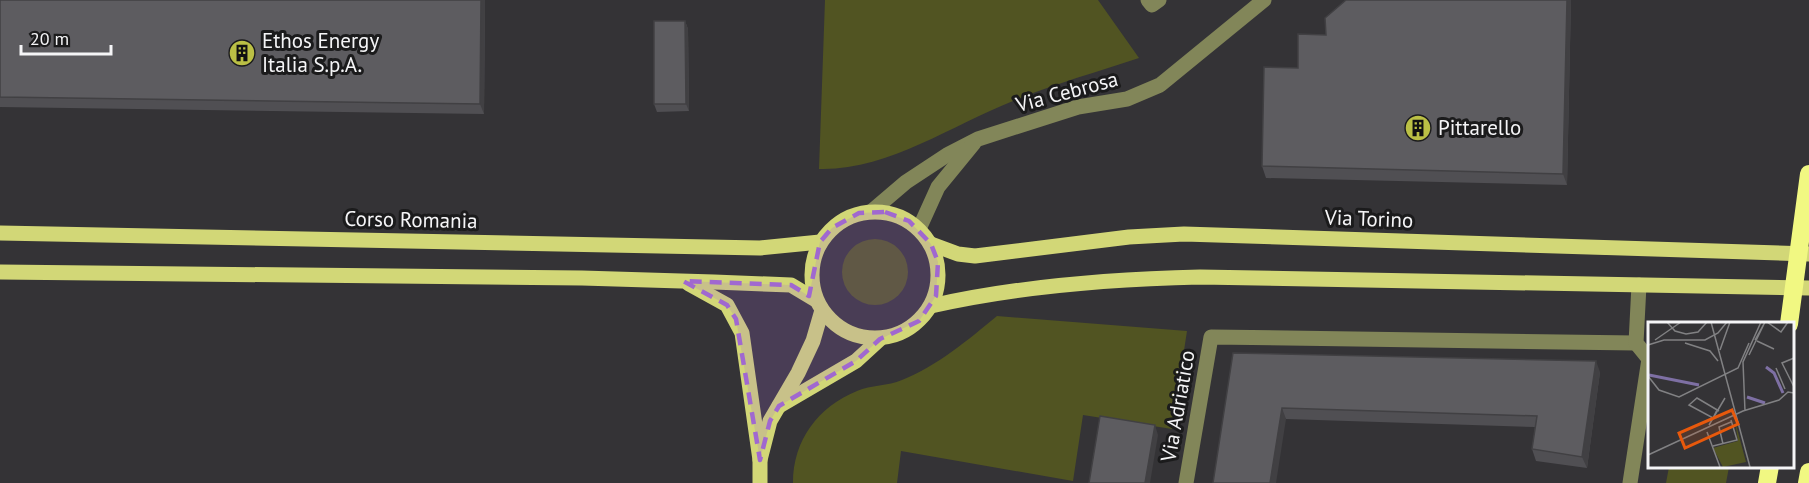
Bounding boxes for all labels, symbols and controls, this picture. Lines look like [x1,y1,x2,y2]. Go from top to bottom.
scale bar [21,18,111,56]
text: 20 m [30,27,69,50]
place label: Ethos Energy Italia S.p.A. [262,27,379,78]
building icon: Ethos Energy Italia S.p.A. [227,38,257,68]
street label: Via Cebrosa [1012,65,1121,118]
building icon: Pittarello [1403,113,1433,143]
place label: Pittarello [1438,114,1521,141]
street label: Via Torino [1323,203,1414,234]
street label: Corso Romania [344,205,478,234]
inset map [1648,322,1794,468]
street label: Via Adriatico [1154,348,1201,465]

